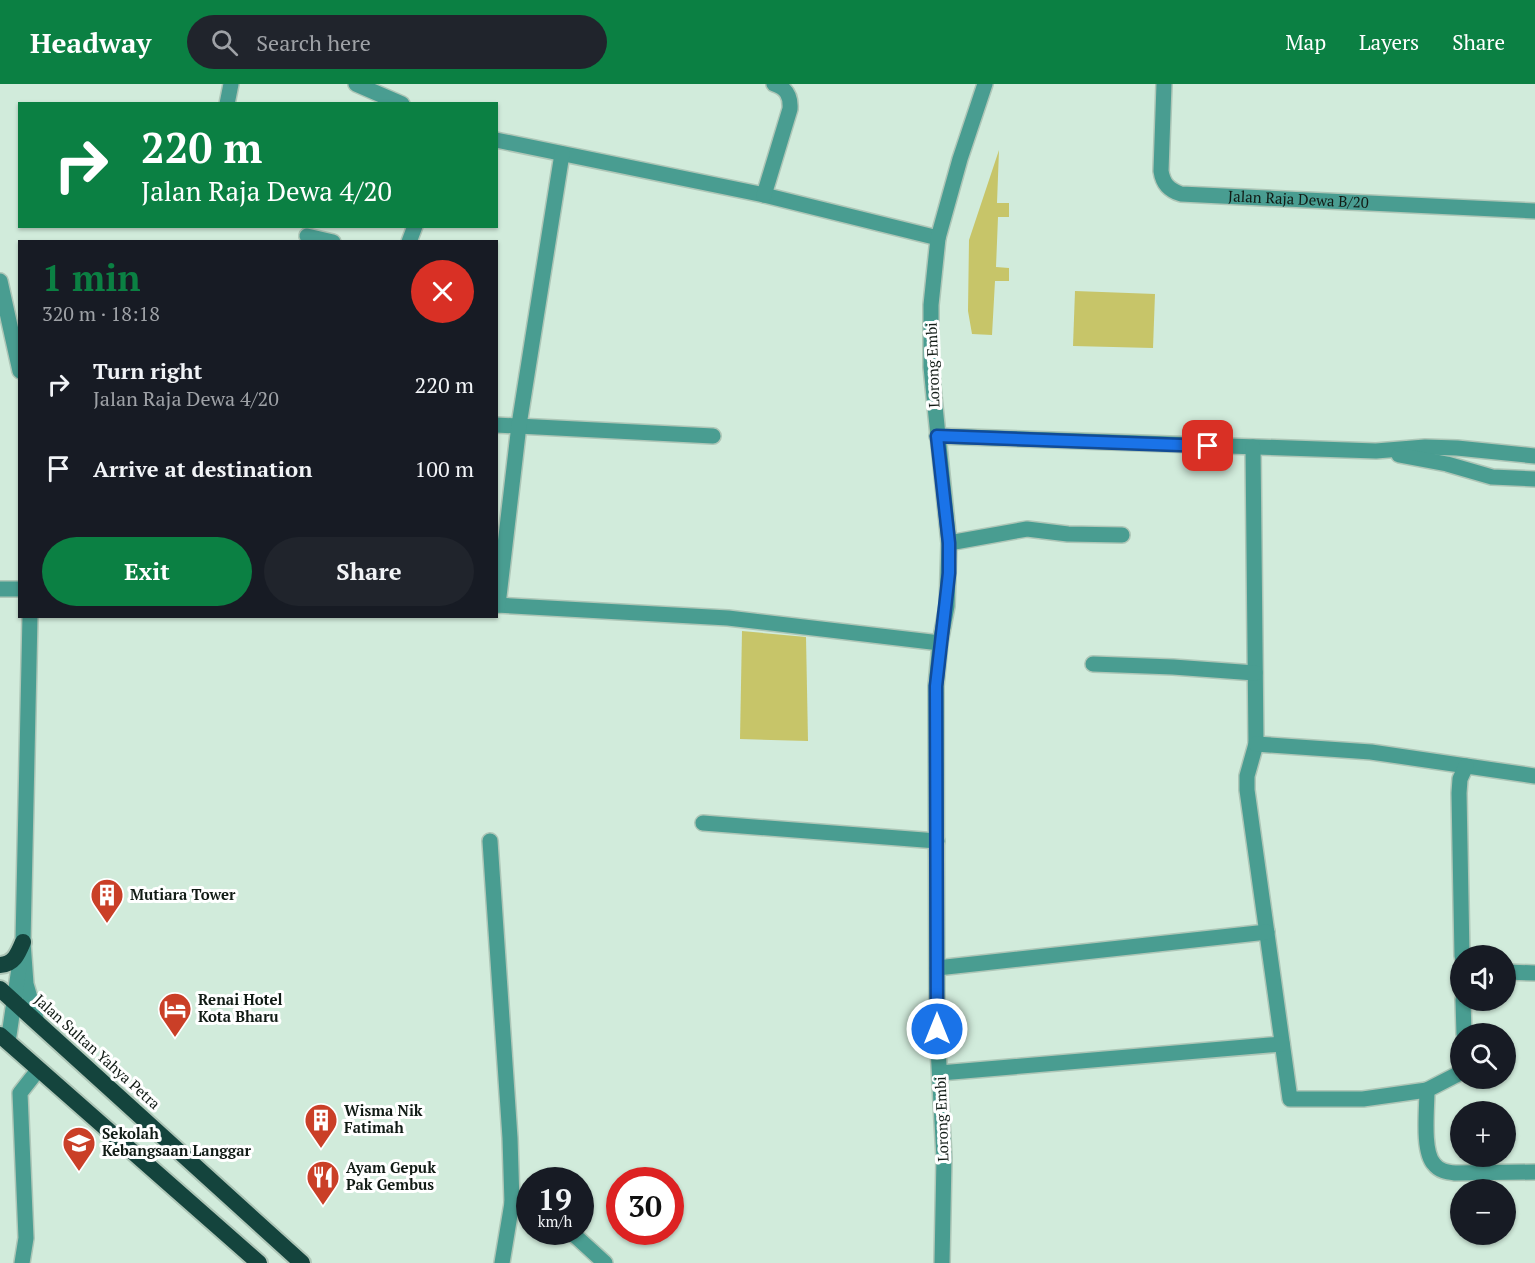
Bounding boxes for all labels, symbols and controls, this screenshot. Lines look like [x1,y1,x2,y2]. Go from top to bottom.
search box [187,15,607,69]
text: Headway [30,24,151,61]
icon: search [208,26,241,59]
text: Search here [256,28,371,57]
text: Map [1285,28,1326,56]
text: Layers [1359,28,1419,56]
text: Share [1452,28,1505,56]
text: 220 m [141,119,262,175]
icon: right [42,126,120,204]
text: Jalan Raja Dewa 4/20 [141,173,392,209]
street label: Jalan Raja Dewa B/20 [1228,185,1369,212]
text: 1 min [42,254,140,301]
button: close [411,260,474,323]
text: 320 m · 18:18 [42,300,160,327]
street label: Lorong Embi [921,322,943,408]
text: Turn right [93,356,202,385]
icon: right [42,368,75,401]
text: 220 m [414,370,474,399]
text: Jalan Raja Dewa 4/20 [93,385,279,412]
pin [1182,420,1233,471]
icon: arrive [1191,429,1224,462]
icon: arrive [42,452,75,485]
text: Arrive at destination [93,454,312,483]
text: 100 m [414,454,474,483]
button: Exit [42,537,252,606]
button: Share [264,537,474,606]
building icon: Mutiara Tower [89,877,125,924]
place label: Mutiara Tower [130,884,236,904]
map controls [1450,945,1516,1245]
button: sound [1450,945,1516,1011]
street label: Jalan Sultan Yahya Petra [30,989,165,1113]
place label: Renai Hotel Kota Bharu [198,989,283,1026]
hotel icon: Renai Hotel Kota Bharu [157,991,193,1038]
position arrow [905,997,969,1061]
button: search [1450,1023,1516,1089]
street label: Lorong Embi [930,1076,952,1162]
place label: Wisma Nik Fatimah [344,1100,423,1137]
button: + [1450,1101,1516,1167]
building icon: Wisma Nik Fatimah [303,1102,339,1149]
place label: Sekolah Kebangsaan Langgar [102,1123,252,1160]
school or university icon: Sekolah Kebangsaan Langgar [61,1125,97,1172]
place label: Ayam Gepuk Pak Gembus [346,1157,436,1194]
restaurant icon: Ayam Gepuk Pak Gembus [305,1159,341,1206]
speed limit sign: 30 [606,1167,684,1245]
text: 19 [538,1179,572,1219]
button: − [1450,1179,1516,1245]
text: km/h [538,1211,572,1231]

